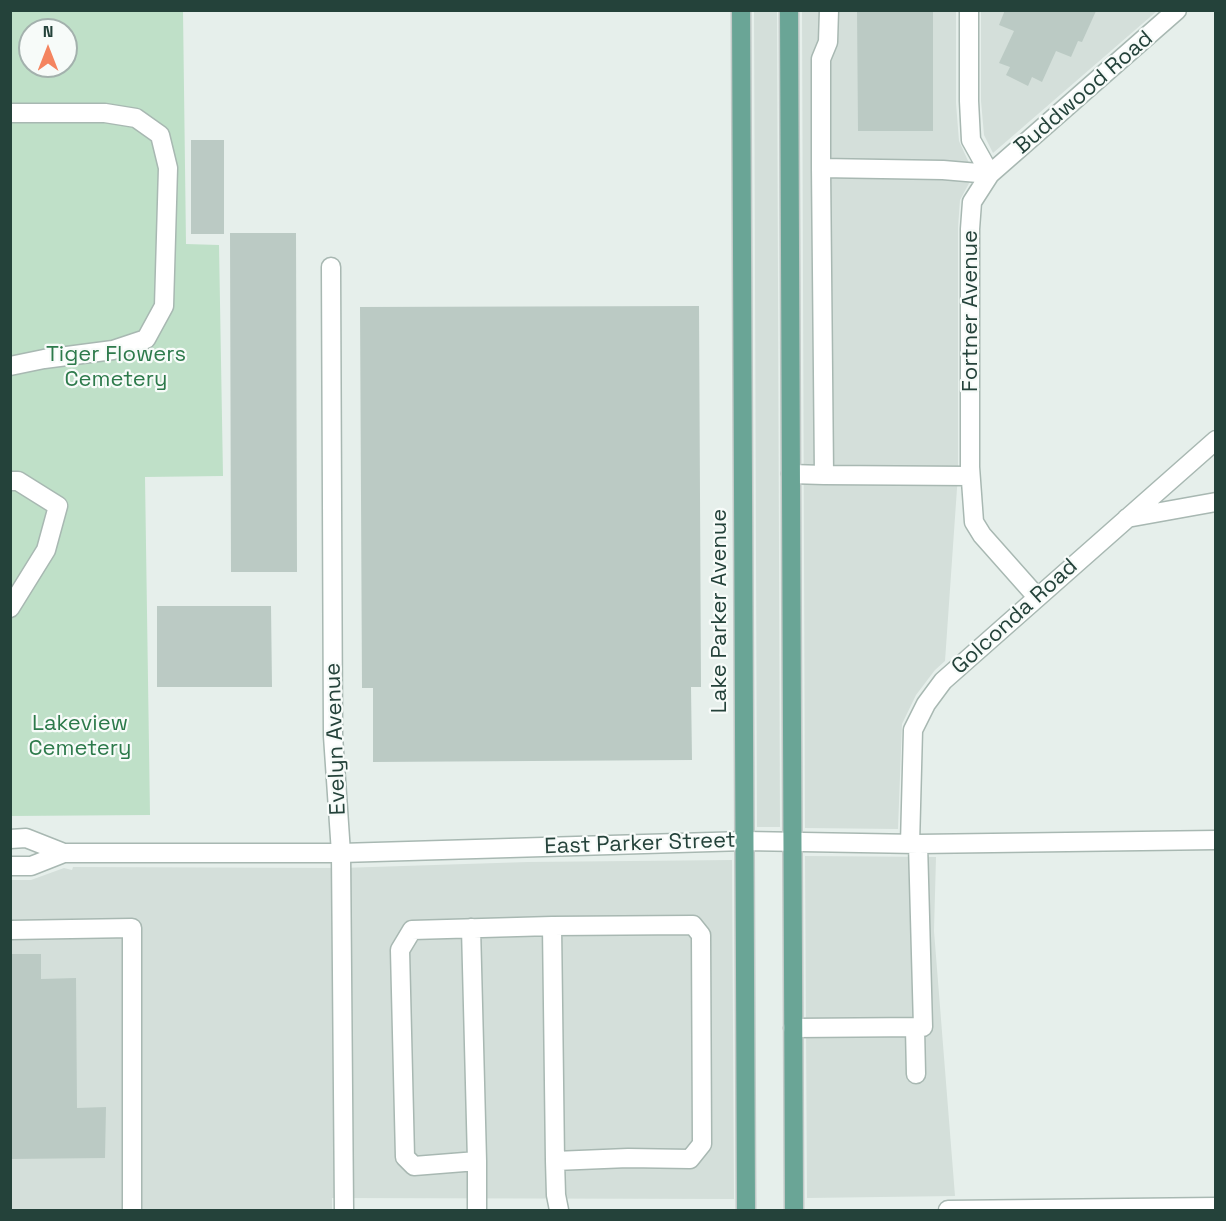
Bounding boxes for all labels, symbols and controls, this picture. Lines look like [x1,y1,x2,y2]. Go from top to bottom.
north arrow [18,18,78,78]
text: N [43,21,53,42]
street label: Buddwood Road [1009,26,1159,160]
street label: Fortner Avenue [958,230,984,392]
park label: Tiger Flowers Cemetery [46,342,186,394]
street label: Lake Parker Avenue [707,509,733,713]
street label: Golconda Road [947,554,1083,680]
street label: Evelyn Avenue [320,662,352,816]
park label: Lakeview Cemetery [28,711,132,762]
street label: East Parker Street [544,827,736,861]

